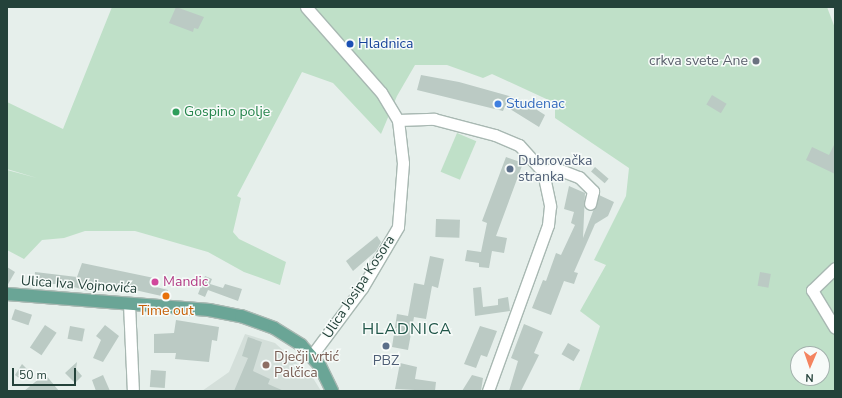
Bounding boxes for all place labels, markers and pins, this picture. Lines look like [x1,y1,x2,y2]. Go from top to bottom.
place label: Hladnica [358,36,413,52]
marker: Hladnica [345,39,355,49]
place label: crkva svete Ane [649,53,748,69]
marker: crkva svete Ane [751,56,761,66]
place label: Studenac [506,96,565,112]
marker: Studenac [493,99,503,109]
place label: Gospino polje [184,104,270,120]
marker: Gospino polje [171,107,181,117]
place label: Dubrovačka stranka [518,153,592,186]
marker: Dubrovačka stranka [505,164,515,174]
place label: Mandic [163,274,208,290]
marker: Mandic [150,277,160,287]
marker: Time out [161,291,171,301]
place label: Time out [138,303,194,319]
marker: PBZ [381,341,391,351]
place label: Dječji vrtić Palčica [274,349,339,382]
place label: PBZ [373,353,399,369]
marker: Dječji vrtić Palčica [261,360,271,370]

